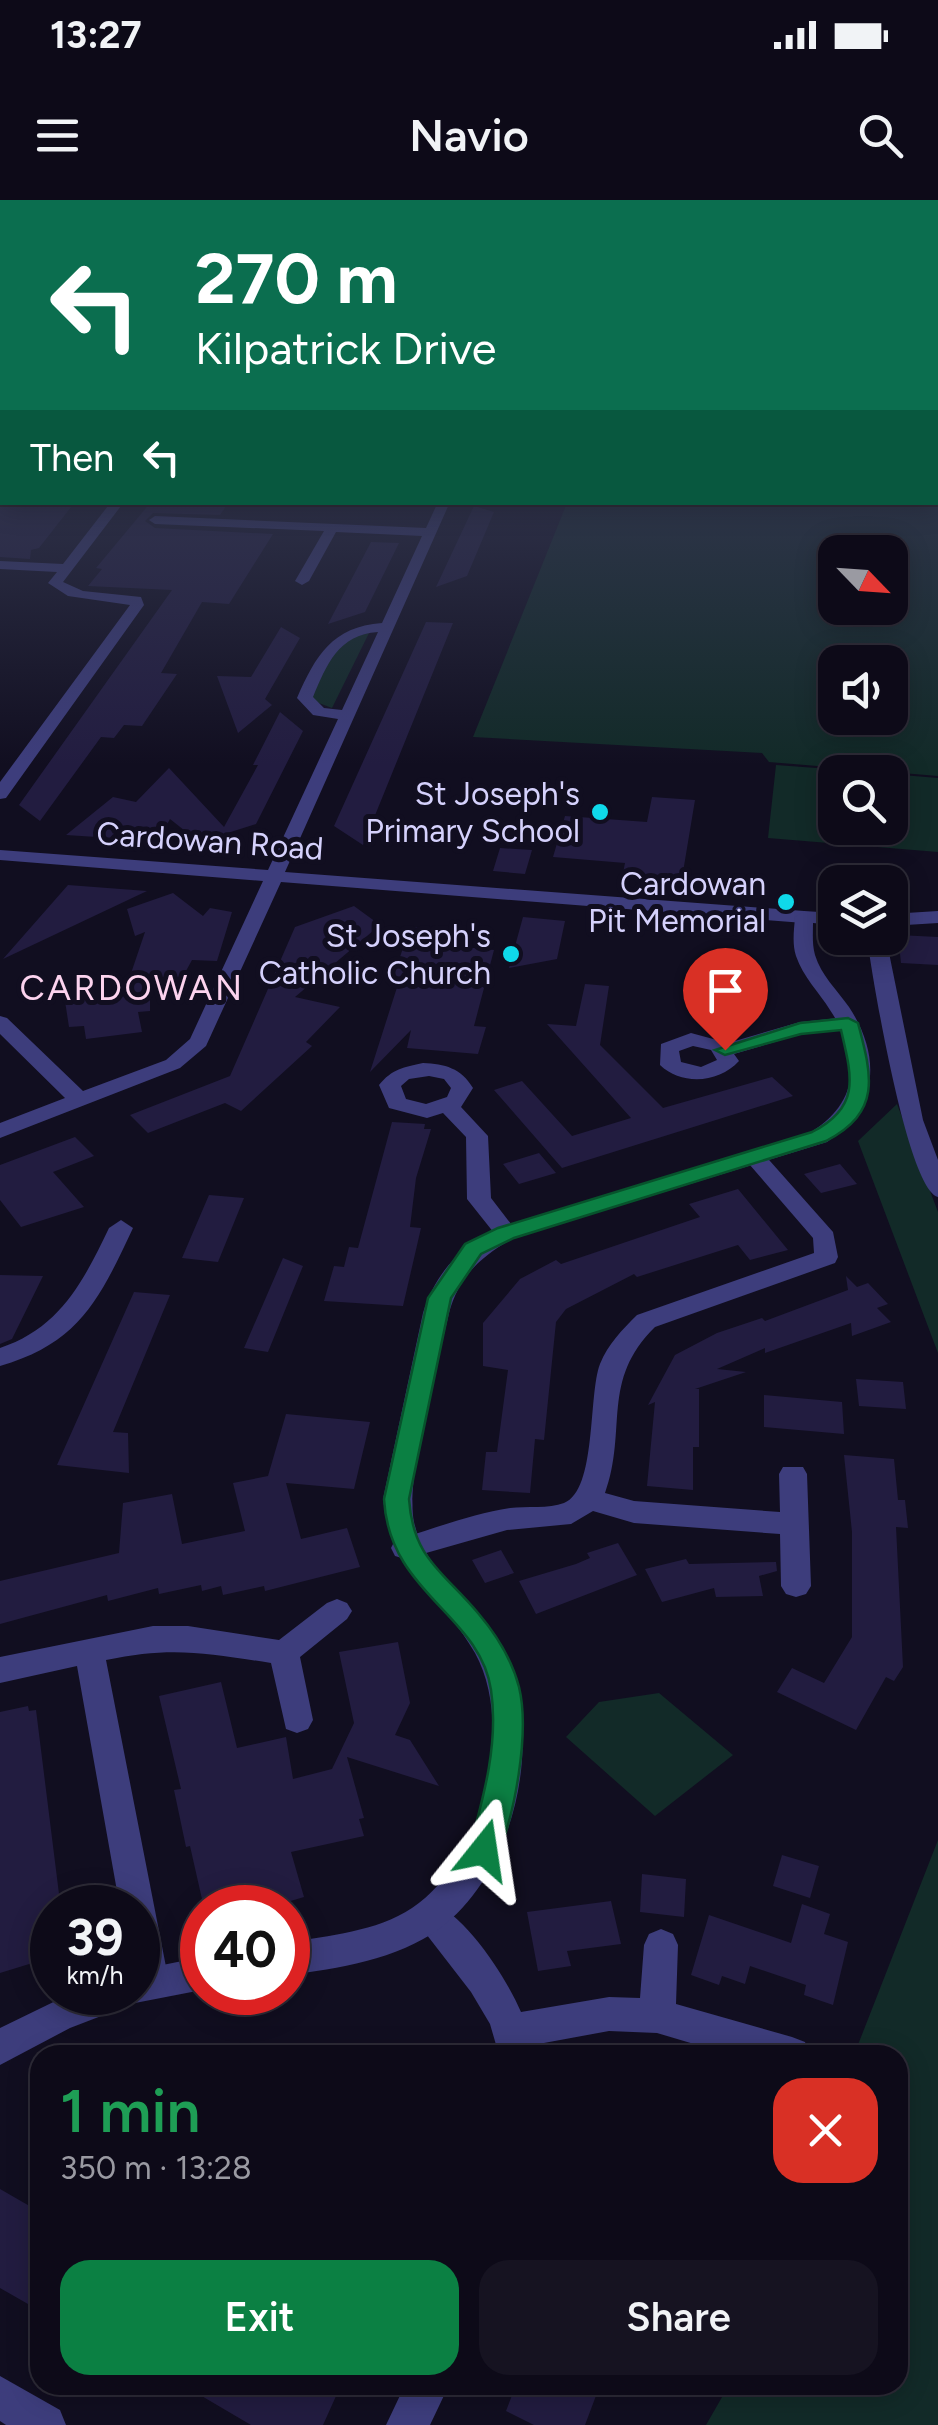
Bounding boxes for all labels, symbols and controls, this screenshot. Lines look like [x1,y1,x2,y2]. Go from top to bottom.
text: 13:27 [50,12,142,58]
icon: menu [30,108,85,163]
text: Navio [409,108,529,162]
icon: search [853,108,908,163]
text: 270 m [195,236,398,321]
icon: left [30,240,160,370]
text: Kilpatrick Drive [195,321,496,375]
icon: left [134,430,189,485]
text: Then [30,435,114,481]
north arrow [818,535,908,625]
map controls [818,535,908,955]
button: sound [818,645,908,735]
button: search [818,755,908,845]
place label: St Joseph's Primary School [365,775,580,850]
marker: St Joseph's Primary School [589,801,611,823]
street label: Cardowan Road [95,814,325,868]
place label: Cardowan Pit Memorial [588,865,766,940]
button: layers [818,865,908,955]
marker: Cardowan Pit Memorial [775,891,797,913]
place label: St Joseph's Catholic Church [259,917,491,992]
marker: St Joseph's Catholic Church [500,943,522,965]
pin [683,948,768,1051]
icon: arrive [698,963,753,1018]
district label: CARDOWAN [20,967,244,1009]
position arrow [432,1798,536,1902]
speed limit sign: 40 [180,1885,310,2015]
text: 39 [67,1907,123,1968]
text: km/h [66,1960,124,1990]
text: 1 min [60,2075,200,2147]
button: close [773,2078,878,2183]
text: 350 m · 13:28 [60,2149,252,2187]
button: Exit [60,2260,459,2375]
button: Share [479,2260,878,2375]

